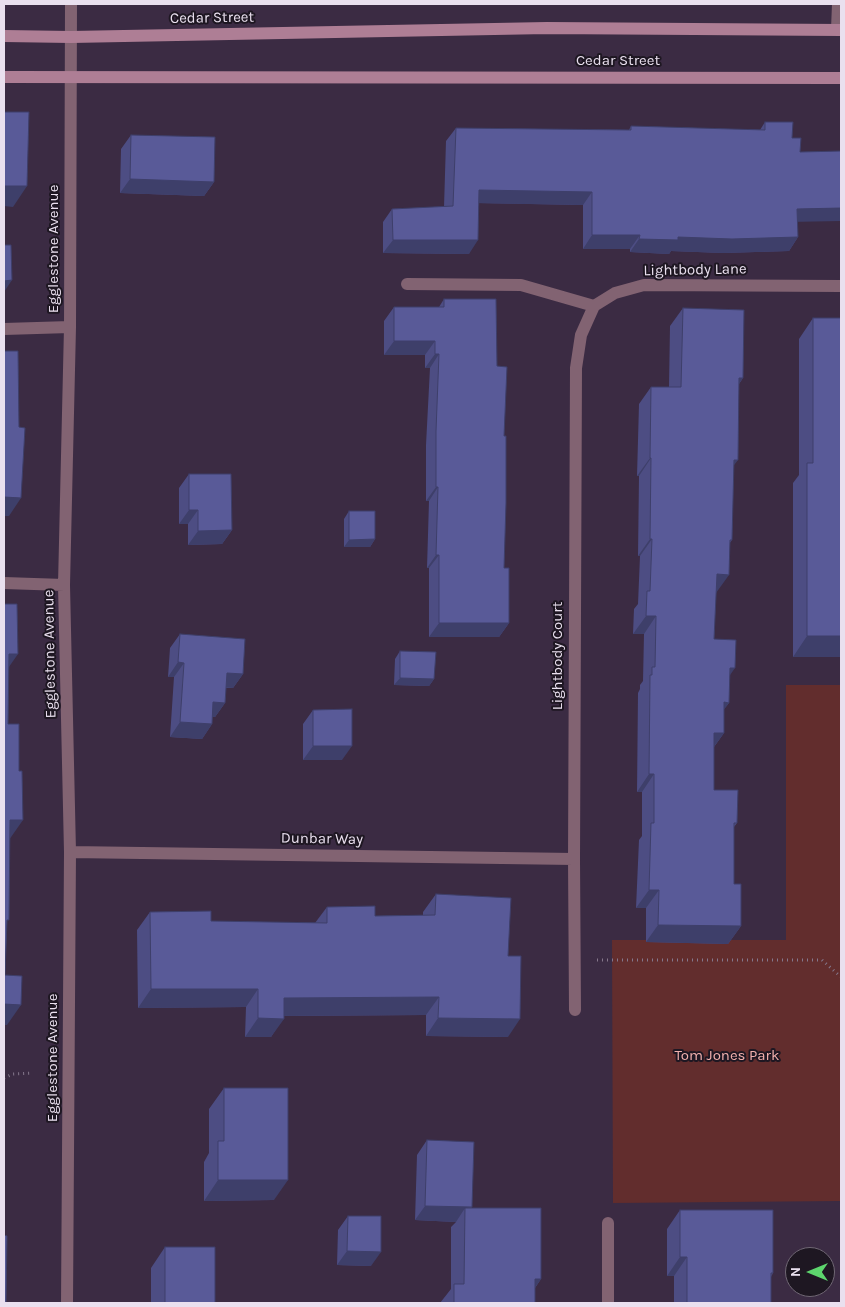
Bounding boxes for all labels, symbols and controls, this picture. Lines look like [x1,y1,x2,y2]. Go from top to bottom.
street label: Cedar Street [170,8,254,28]
street label: Cedar Street [576,52,660,70]
street label: Egglestone Avenue [45,185,63,313]
street label: Lightbody Lane [643,260,747,280]
street label: Egglestone Avenue [40,590,60,718]
street label: Lightbody Court [549,602,567,710]
street label: Dunbar Way [281,829,363,849]
street label: Egglestone Avenue [44,994,62,1122]
park label: Tom Jones Park [675,1047,779,1065]
north arrow [785,1247,835,1297]
text: N [787,1267,804,1277]

